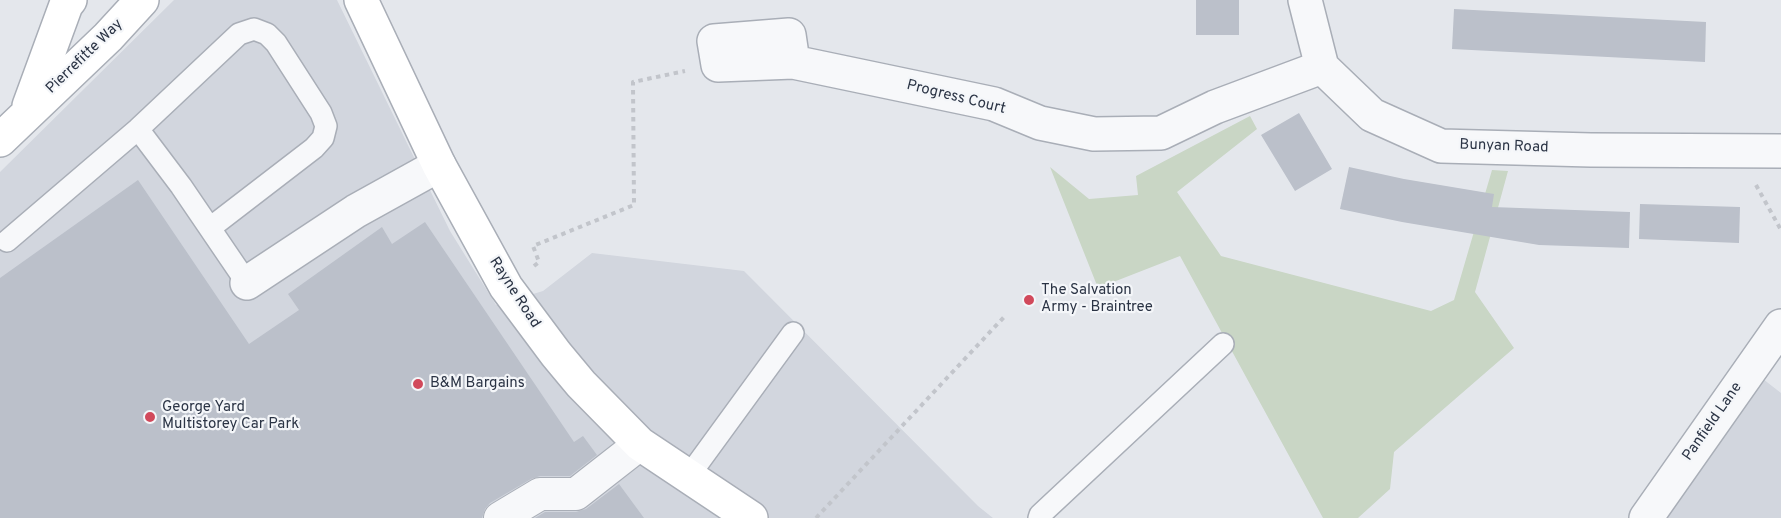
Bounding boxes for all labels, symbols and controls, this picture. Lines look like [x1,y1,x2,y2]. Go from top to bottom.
street label: Pierrefitte Way [43,16,127,98]
street label: Progress Court [905,77,1007,119]
street label: Bunyan Road [1459,136,1549,158]
street label: Rayne Road [484,254,544,332]
place label: The Salvation Army - Braintree [1041,282,1153,317]
marker: The Salvation Army - Braintree [1022,293,1036,307]
place label: B&M Bargains [430,375,525,393]
marker: B&M Bargains [411,377,425,391]
street label: Panfield Lane [1679,379,1747,465]
place label: George Yard Multistorey Car Park [162,399,299,434]
marker: George Yard Multistorey Car Park [143,410,157,424]

